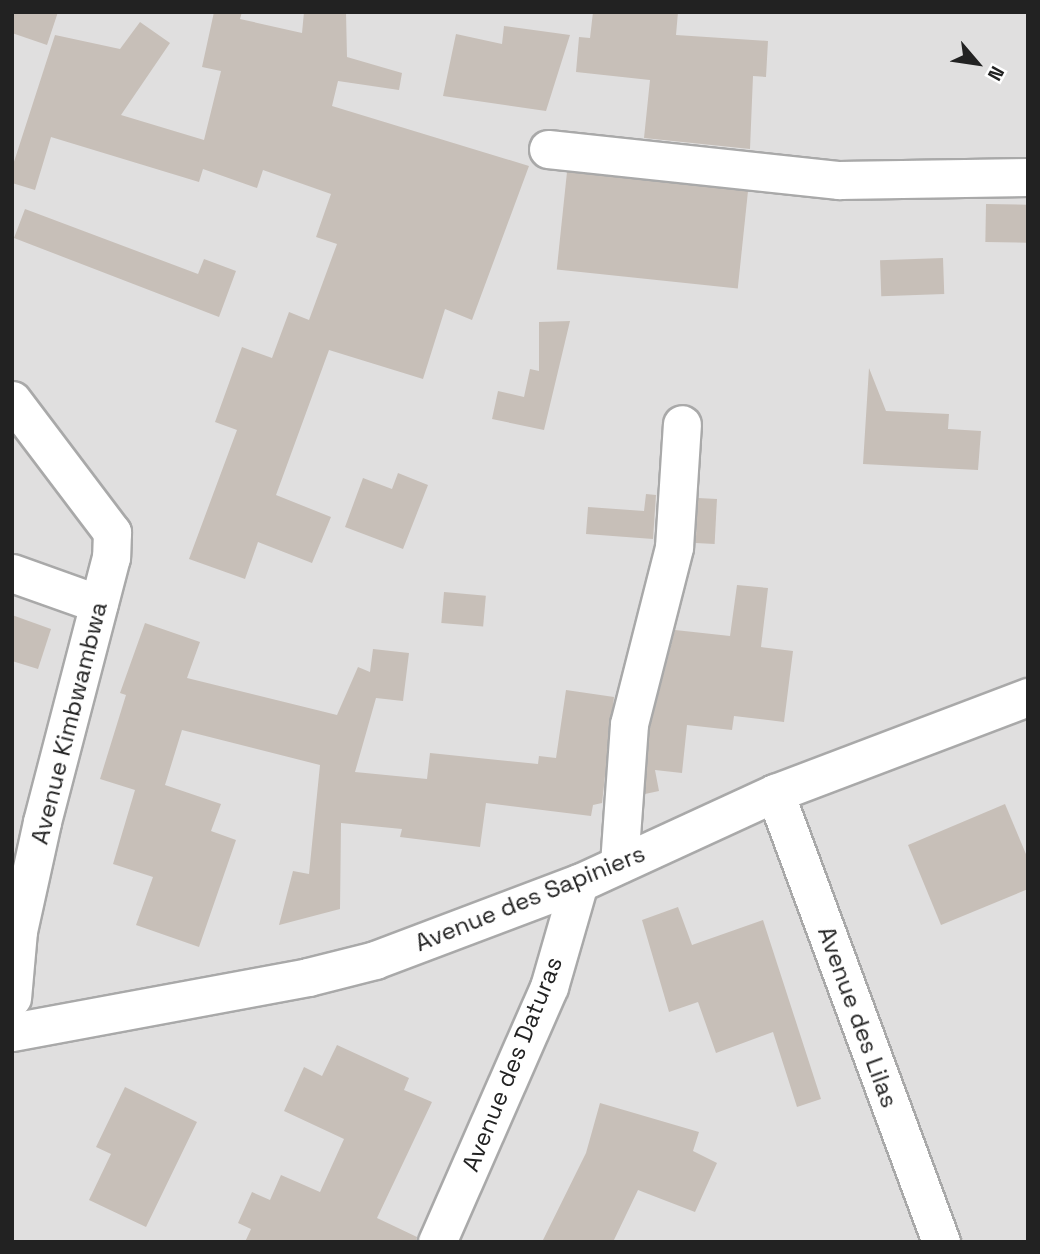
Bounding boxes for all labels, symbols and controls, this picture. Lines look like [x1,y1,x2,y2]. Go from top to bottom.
north arrow [942,28,1012,98]
text: N [982,62,1010,85]
street label: Avenue Kimbwambwa [25,599,113,847]
street label: Avenue des Sapiniers [411,839,649,957]
street label: Avenue des Lilas [812,923,904,1111]
street label: Avenue des Daturas [456,952,568,1176]

